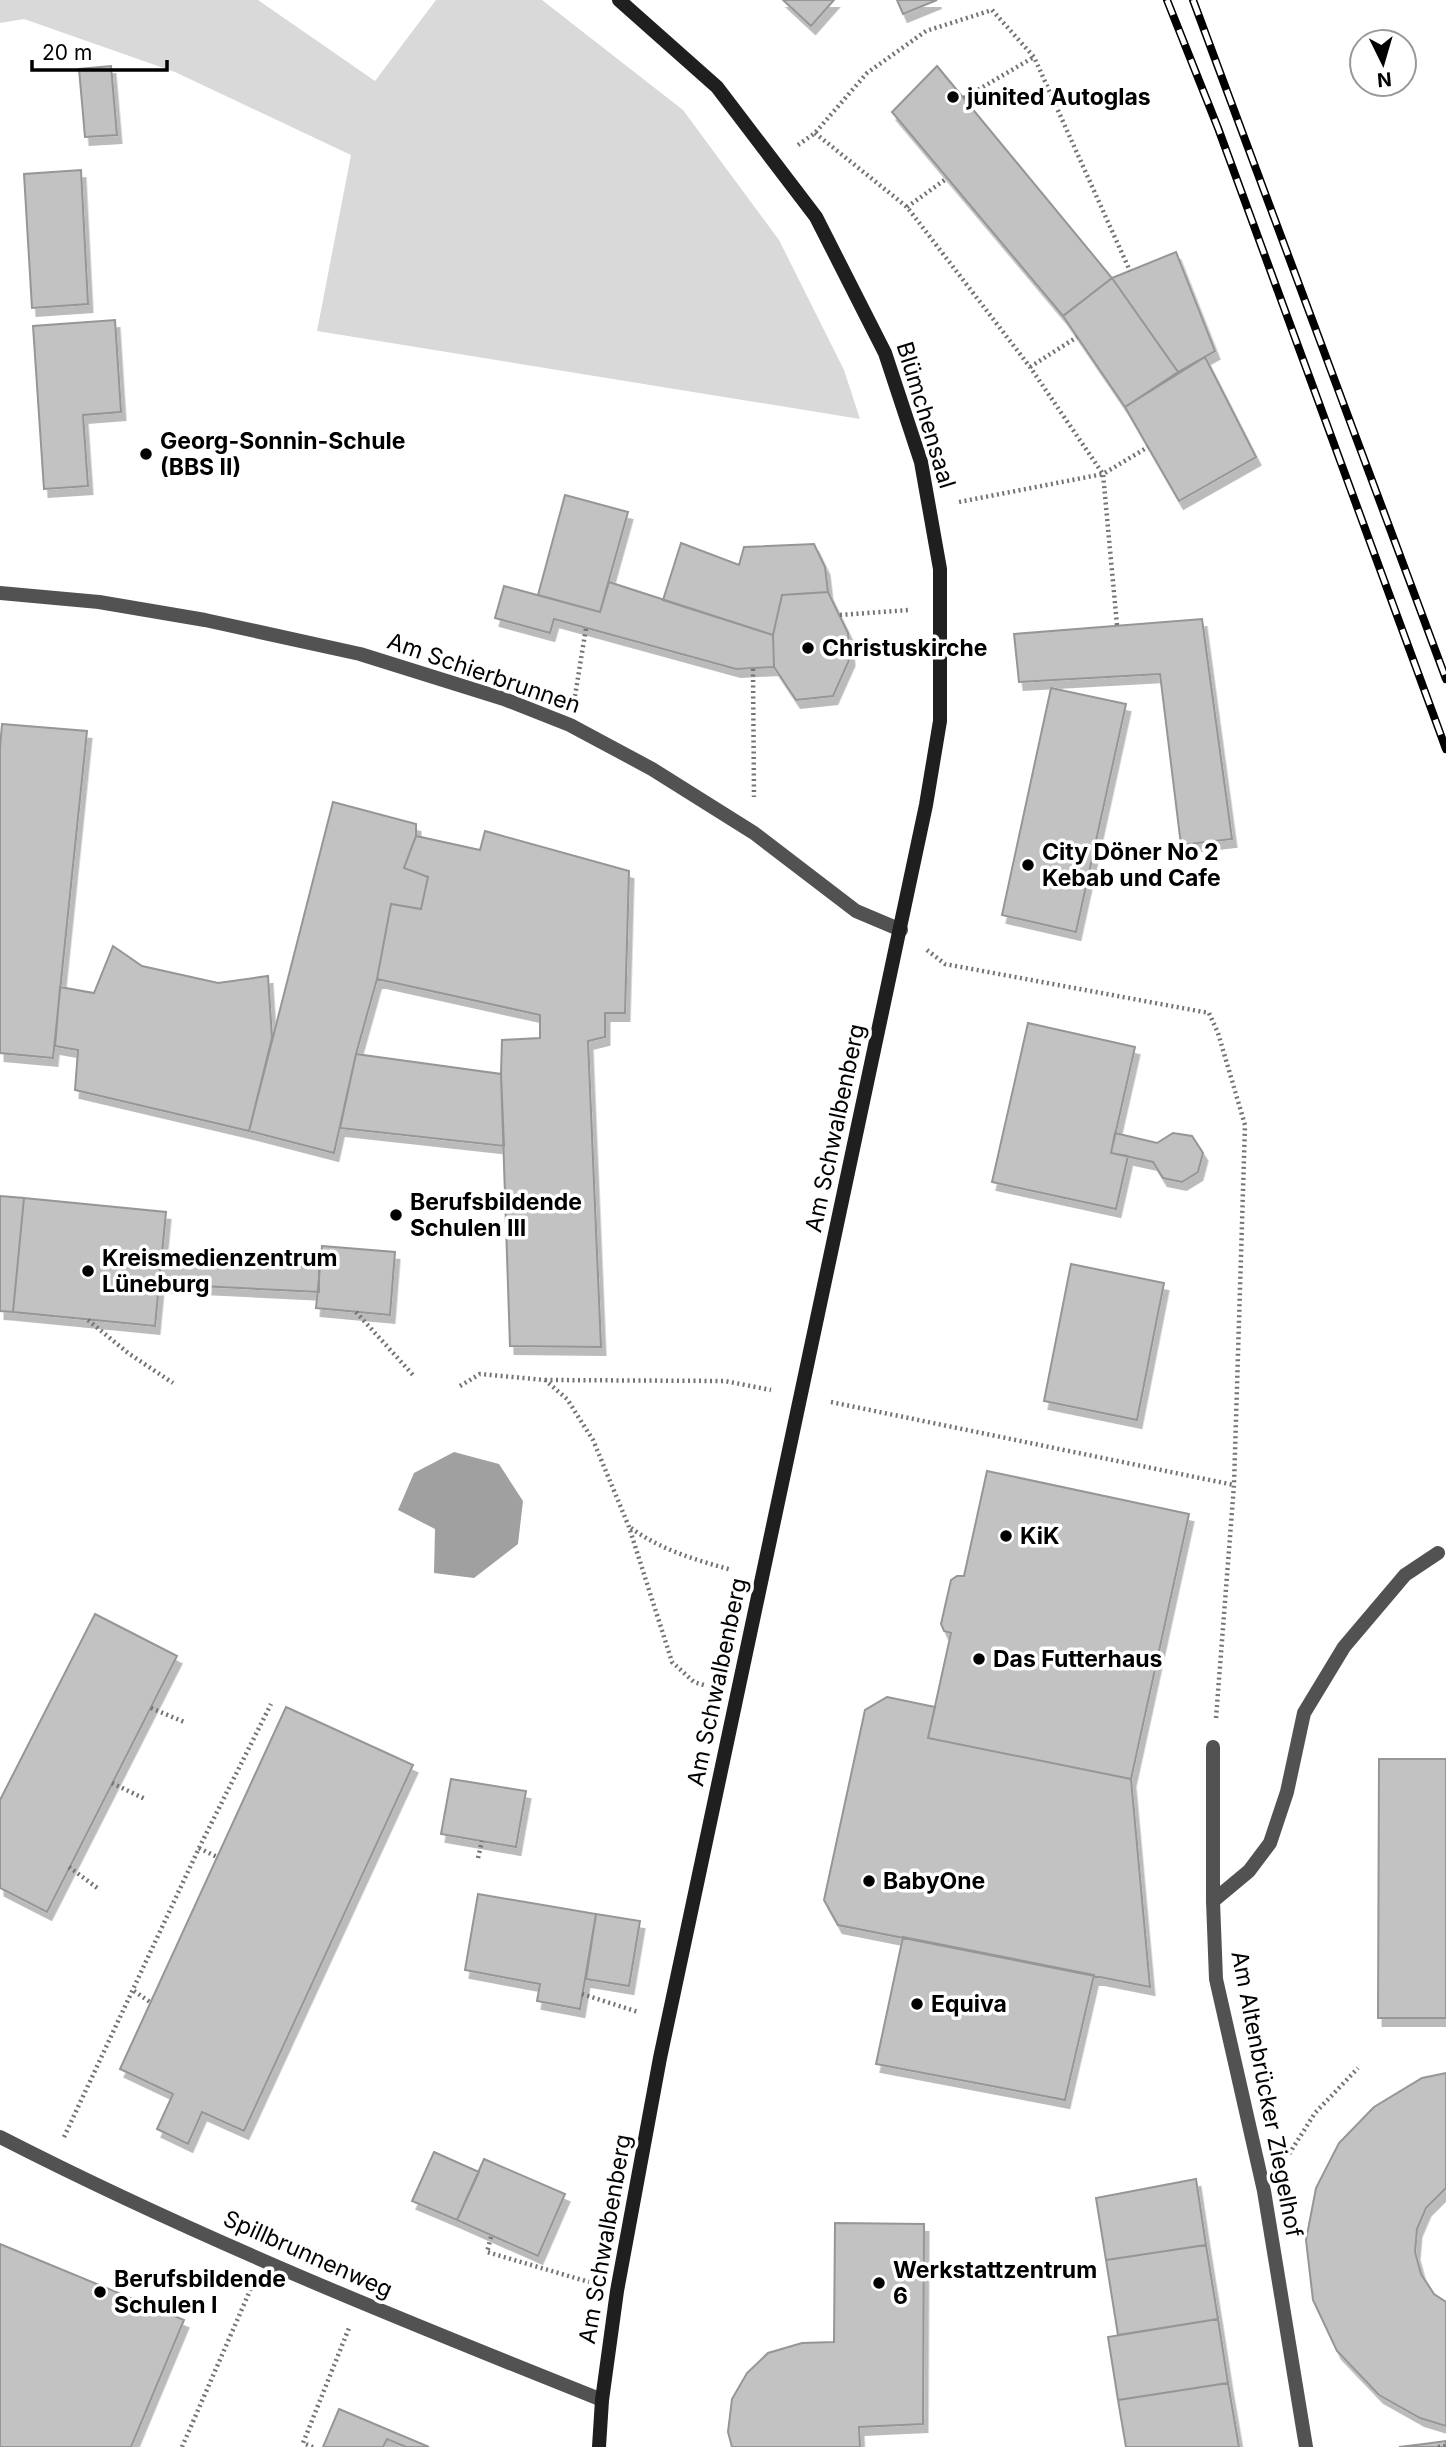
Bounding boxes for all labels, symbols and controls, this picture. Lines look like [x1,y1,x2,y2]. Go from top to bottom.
scale bar [32,28,166,72]
north arrow [1348,28,1418,98]
text: 20 m [42,40,92,65]
text: N [1376,67,1393,92]
place label: junited Autoglas [966,83,1151,111]
marker: junited Autoglas [945,89,961,105]
street label: Blümchensaal [890,338,962,492]
place label: Georg-Sonnin-Schule (BBS II) [160,427,405,481]
marker: Georg-Sonnin-Schule (BBS II) [138,446,154,462]
street label: Am Schierbrunnen [384,627,584,719]
place label: Christuskirche [822,634,988,662]
marker: Christuskirche [800,640,816,656]
place label: City Döner No 2 Kebab und Cafe [1042,838,1221,892]
marker: City Döner No 2 Kebab und Cafe [1020,857,1036,873]
street label: Am Schwalbenberg [799,1021,871,1235]
place label: Berufsbildende Schulen III [410,1188,582,1242]
marker: Berufsbildende Schulen III [388,1207,404,1223]
place label: Kreismedienzentrum Lüneburg [102,1244,337,1298]
marker: Kreismedienzentrum Lüneburg [80,1263,96,1279]
place label: KiK [1020,1522,1060,1550]
marker: KiK [998,1528,1014,1544]
street label: Am Schwalbenberg [681,1575,753,1789]
place label: Das Futterhaus [993,1645,1163,1673]
marker: Das Futterhaus [971,1651,987,1667]
place label: BabyOne [883,1867,985,1895]
marker: BabyOne [861,1873,877,1889]
street label: Am Altenbrücker Ziegelhof [1225,1948,1309,2240]
place label: Equiva [931,1990,1007,2018]
marker: Equiva [909,1996,925,2012]
street label: Am Schwalbenberg [573,2132,637,2346]
street label: Spillbrunnenweg [219,2204,397,2304]
place label: Werkstattzentrum 6 [893,2256,1097,2310]
place label: Berufsbildende Schulen I [114,2265,286,2319]
marker: Werkstattzentrum 6 [871,2275,887,2291]
marker: Berufsbildende Schulen I [92,2284,108,2300]

